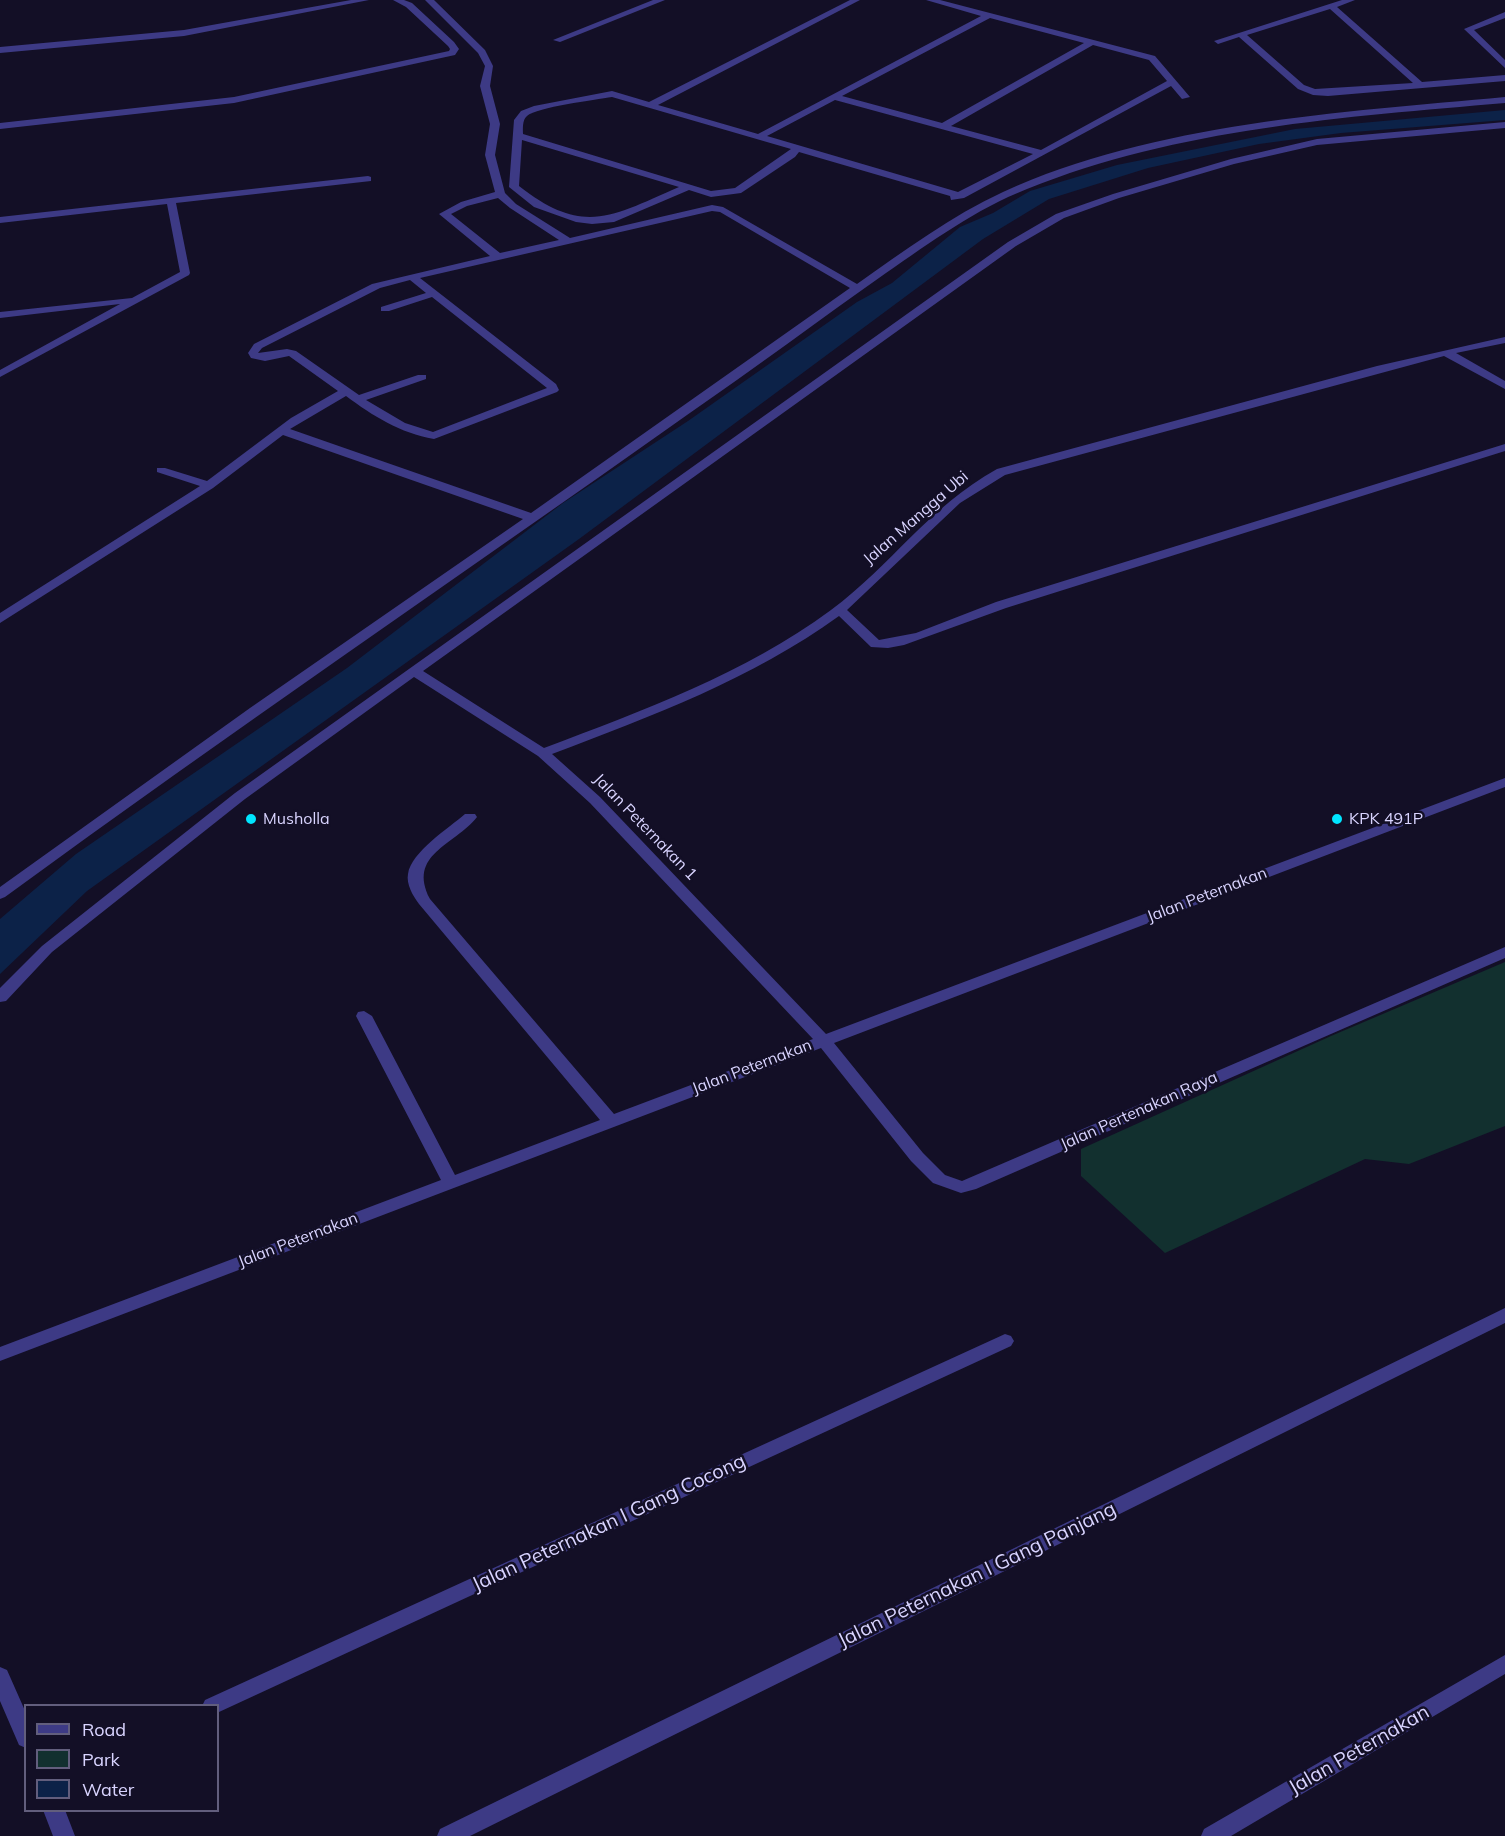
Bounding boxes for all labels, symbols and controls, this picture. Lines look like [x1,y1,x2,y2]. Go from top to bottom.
street label: Jalan Mangga Ubi [860,467,972,569]
street label: Jalan Peternakan 1 [589,770,701,884]
place label: Musholla [263,809,330,829]
place label: KPK 491P [1349,809,1423,829]
marker: Musholla [244,812,258,826]
marker: KPK 491P [1330,812,1344,826]
street label: Jalan Peternakan [1144,863,1270,927]
street label: Jalan Peternakan [689,1035,815,1099]
street label: Jalan Pertenakan Raya [1058,1068,1220,1154]
street label: Jalan Peternakan [235,1208,361,1272]
street label: Jalan Peternakan I Gang Cocong [468,1449,750,1597]
street label: Jalan Peternakan I Gang Panjang [834,1497,1120,1653]
street label: Jalan Peternakan [1284,1700,1434,1800]
legend [24,1704,219,1812]
text: Road [82,1718,126,1741]
text: Park [82,1748,120,1771]
text: Water [82,1778,134,1801]

